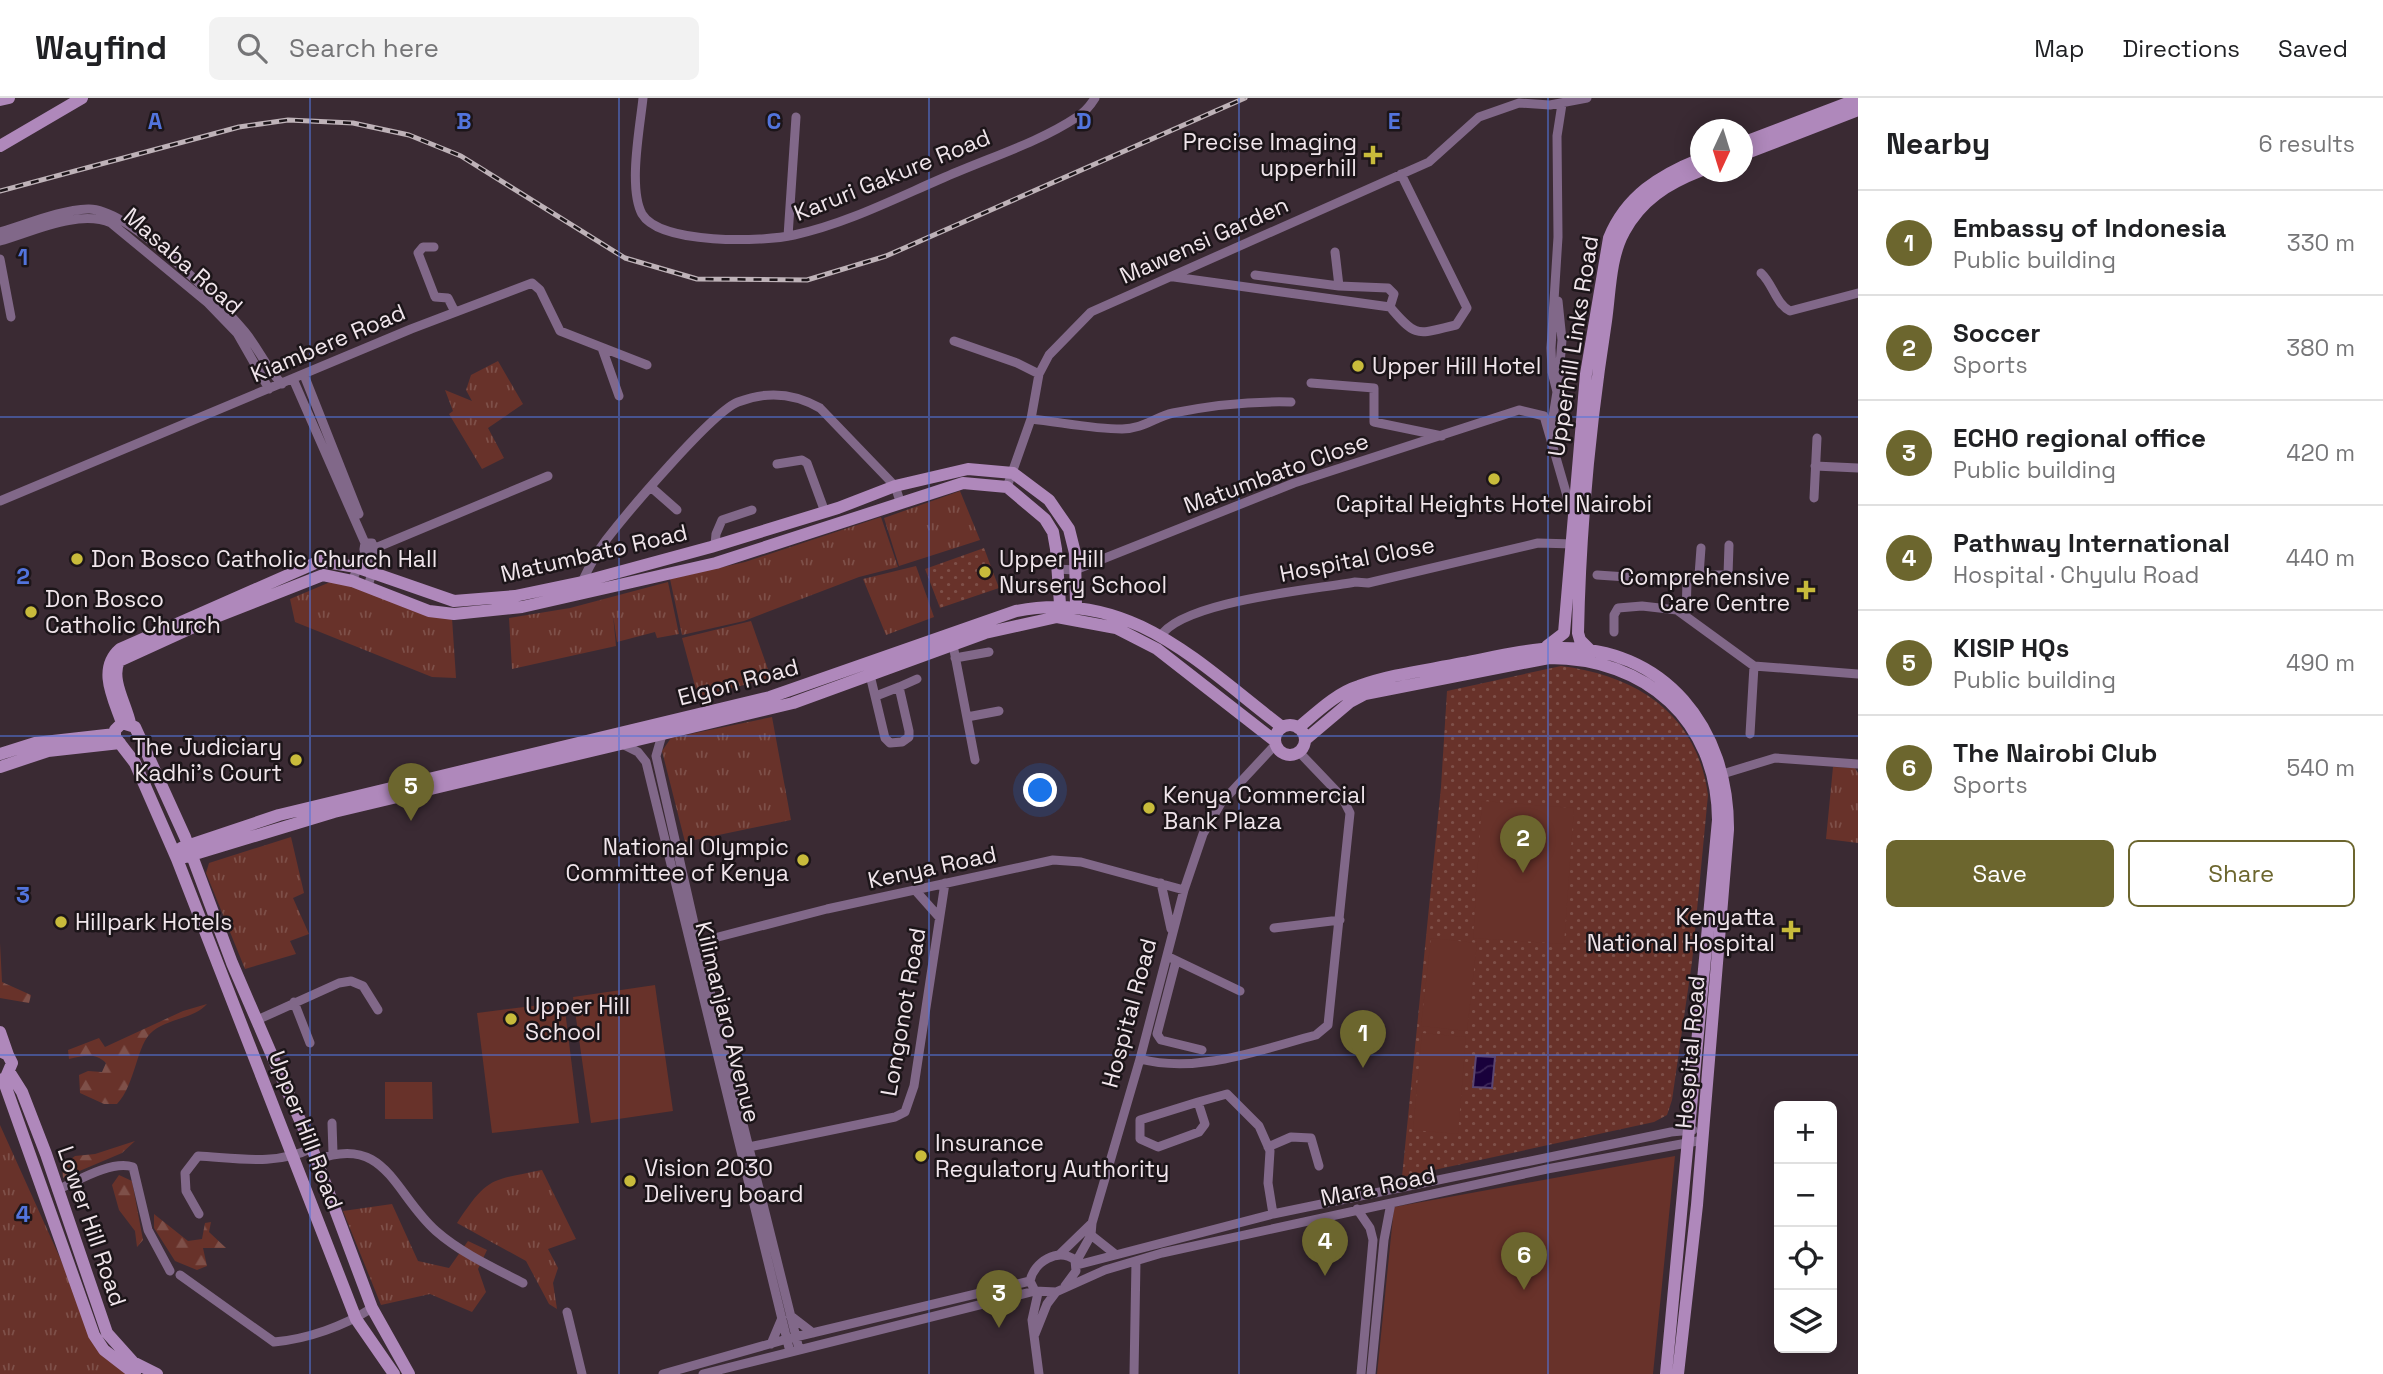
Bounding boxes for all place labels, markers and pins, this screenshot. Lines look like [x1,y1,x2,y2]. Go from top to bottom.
place label: Precise Imaging upperhill [1183,127,1357,183]
marker: Precise Imaging upperhill [1363,145,1383,165]
place label: Upper Hill Hotel [1372,351,1541,381]
marker: Upper Hill Hotel [1350,358,1366,374]
marker: Capital Heights Hotel Nairobi [1486,471,1502,487]
place label: Capital Heights Hotel Nairobi [1336,489,1652,519]
place label: Don Bosco Catholic Church Hall [91,544,437,574]
place label: Upper Hill Nursery School [999,544,1167,600]
marker: Don Bosco Catholic Church Hall [69,551,85,567]
place label: Comprehensive Care Centre [1619,562,1790,618]
marker: Upper Hill Nursery School [977,564,993,580]
marker: Comprehensive Care Centre [1796,580,1816,600]
place label: Don Bosco Catholic Church [45,584,221,640]
marker: Don Bosco Catholic Church [23,604,39,620]
place label: The Judiciary Kadhi's Court [132,732,282,788]
marker: The Judiciary Kadhi's Court [288,752,304,768]
pin: 5 [388,763,434,821]
place label: Kenya Commercial Bank Plaza [1163,780,1366,836]
marker: Kenya Commercial Bank Plaza [1141,800,1157,816]
pin: 2 [1500,815,1546,873]
place label: National Olympic Committee of Kenya [565,832,789,888]
marker: National Olympic Committee of Kenya [795,852,811,868]
place label: Kenyatta National Hospital [1587,902,1775,958]
place label: Hillpark Hotels [75,907,232,937]
marker: Hillpark Hotels [53,914,69,930]
marker: Kenyatta National Hospital [1781,920,1801,940]
place label: Upper Hill School [525,991,630,1047]
pin: 1 [1340,1010,1386,1068]
marker: Upper Hill School [503,1011,519,1027]
place label: Insurance Regulatory Authority [935,1128,1169,1184]
marker: Insurance Regulatory Authority [913,1148,929,1164]
place label: Vision 2030 Delivery board [644,1153,804,1209]
marker: Vision 2030 Delivery board [622,1173,638,1189]
pin: 4 [1302,1218,1348,1276]
pin: 6 [1501,1232,1547,1290]
pin: 3 [976,1270,1022,1328]

